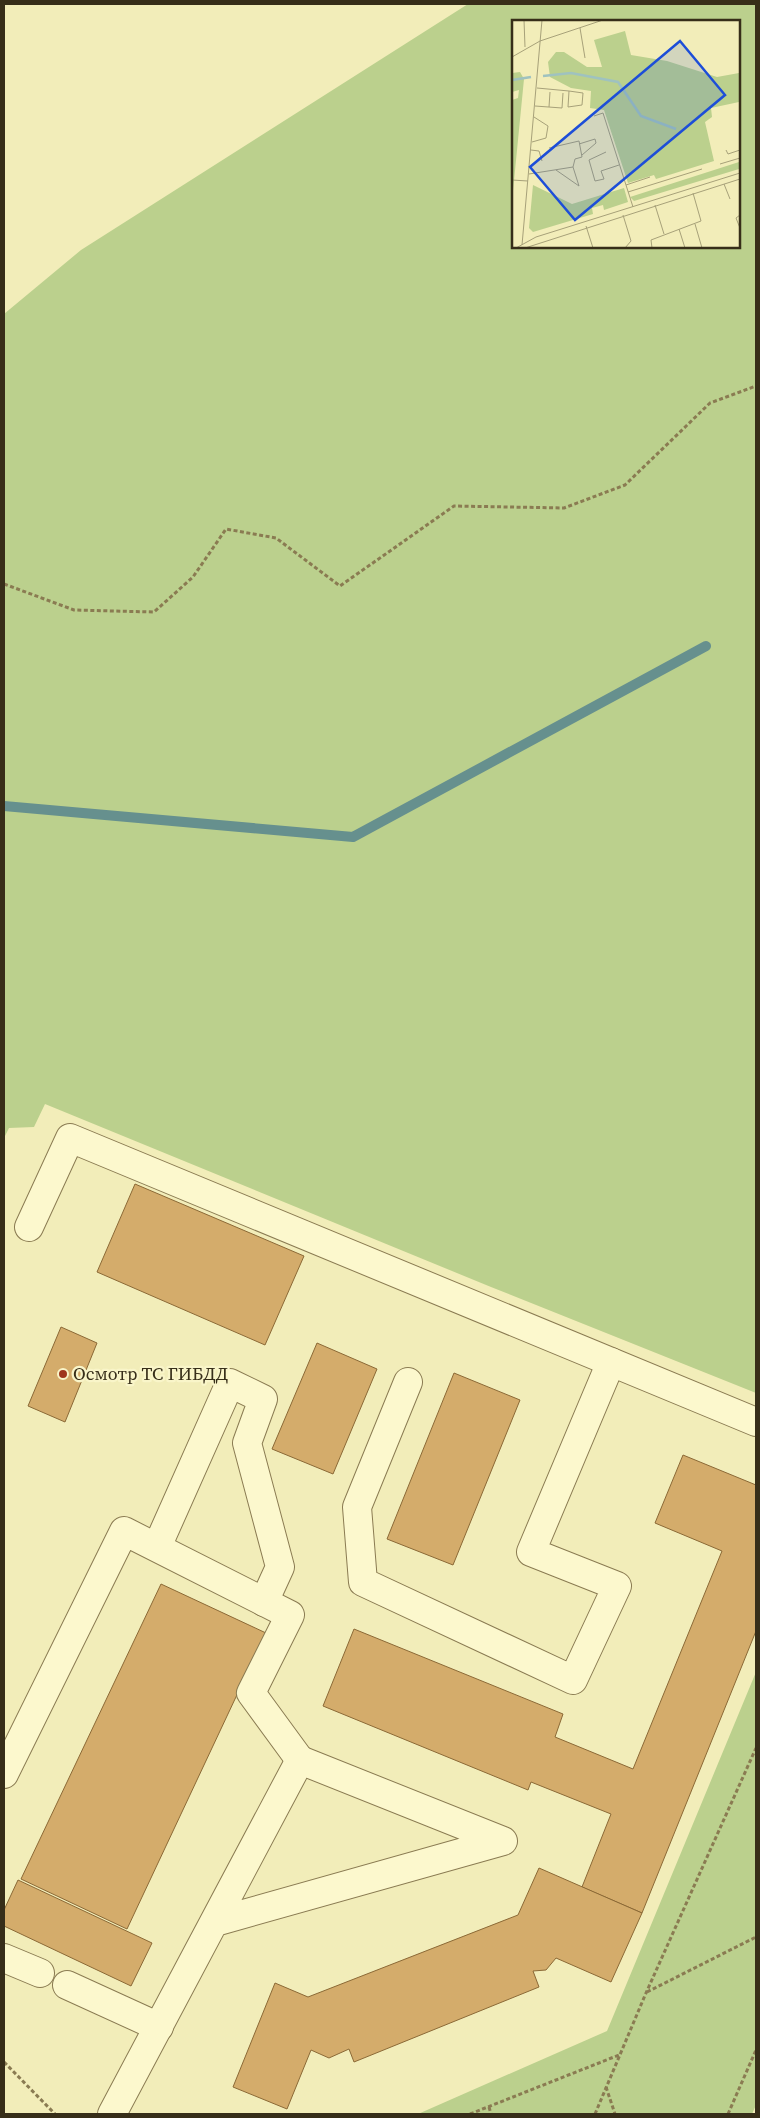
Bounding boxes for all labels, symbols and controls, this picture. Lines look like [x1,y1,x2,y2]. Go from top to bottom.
inset map [512,20,740,248]
place label: Осмотр ТС ГИБДД [73,1361,228,1386]
marker: Осмотр ТС ГИБДД [57,1368,69,1380]

